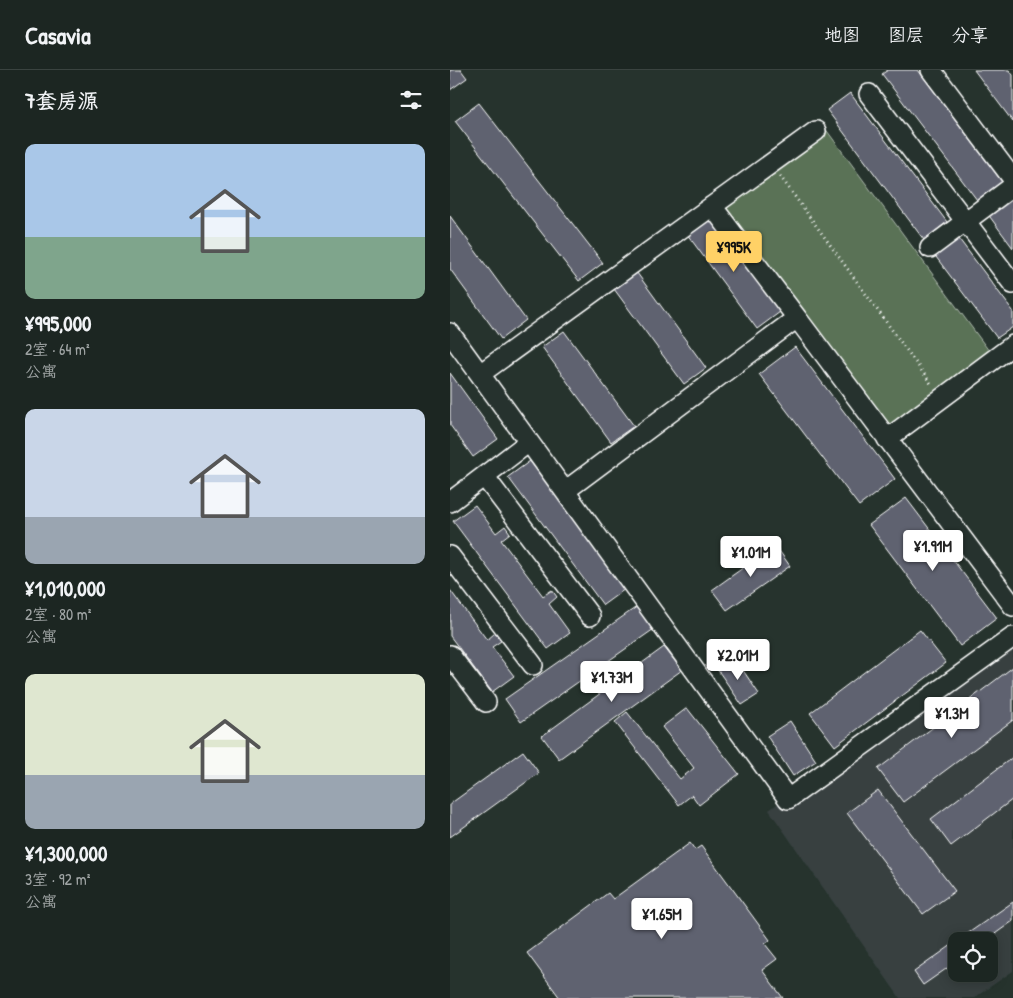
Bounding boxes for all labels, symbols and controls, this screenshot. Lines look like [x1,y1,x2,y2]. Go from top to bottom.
text: Casavia [25,19,91,51]
text: 地图 [824,22,860,47]
text: 图层 [888,22,924,47]
text: 分享 [952,22,988,47]
text: 7套房源 [25,86,98,115]
icon: filters [397,86,425,114]
icon: home [180,176,270,266]
pin: ¥995K [699,230,769,273]
text: ¥995K [717,236,751,258]
text: ¥995,000 [25,309,92,338]
text: 2室 · 64 m² [25,338,90,360]
text: 公寓 [25,360,57,382]
icon: home [180,441,270,531]
pin: ¥1.91M [892,530,974,572]
text: ¥1.91M [914,535,952,557]
pin: ¥1.01M [710,536,792,578]
text: ¥1.01M [731,541,771,563]
text: ¥1,010,000 [25,574,106,603]
text: 2室 · 80 m² [25,603,91,625]
text: 公寓 [25,625,57,647]
pin: ¥2.01M [697,638,779,681]
text: ¥2.01M [718,644,758,666]
pin: ¥1.73M [571,660,653,703]
text: ¥1.73M [591,666,633,688]
pin: ¥1.3M [917,696,987,739]
text: ¥1.3M [935,702,969,724]
icon: home [180,706,270,796]
text: ¥1,300,000 [25,839,107,868]
text: 3室 · 92 m² [25,868,90,890]
text: 公寓 [25,890,57,912]
pin: ¥1.65M [621,898,703,940]
text: ¥1.65M [642,903,682,925]
map controls [948,932,998,982]
button: locate [948,932,998,982]

